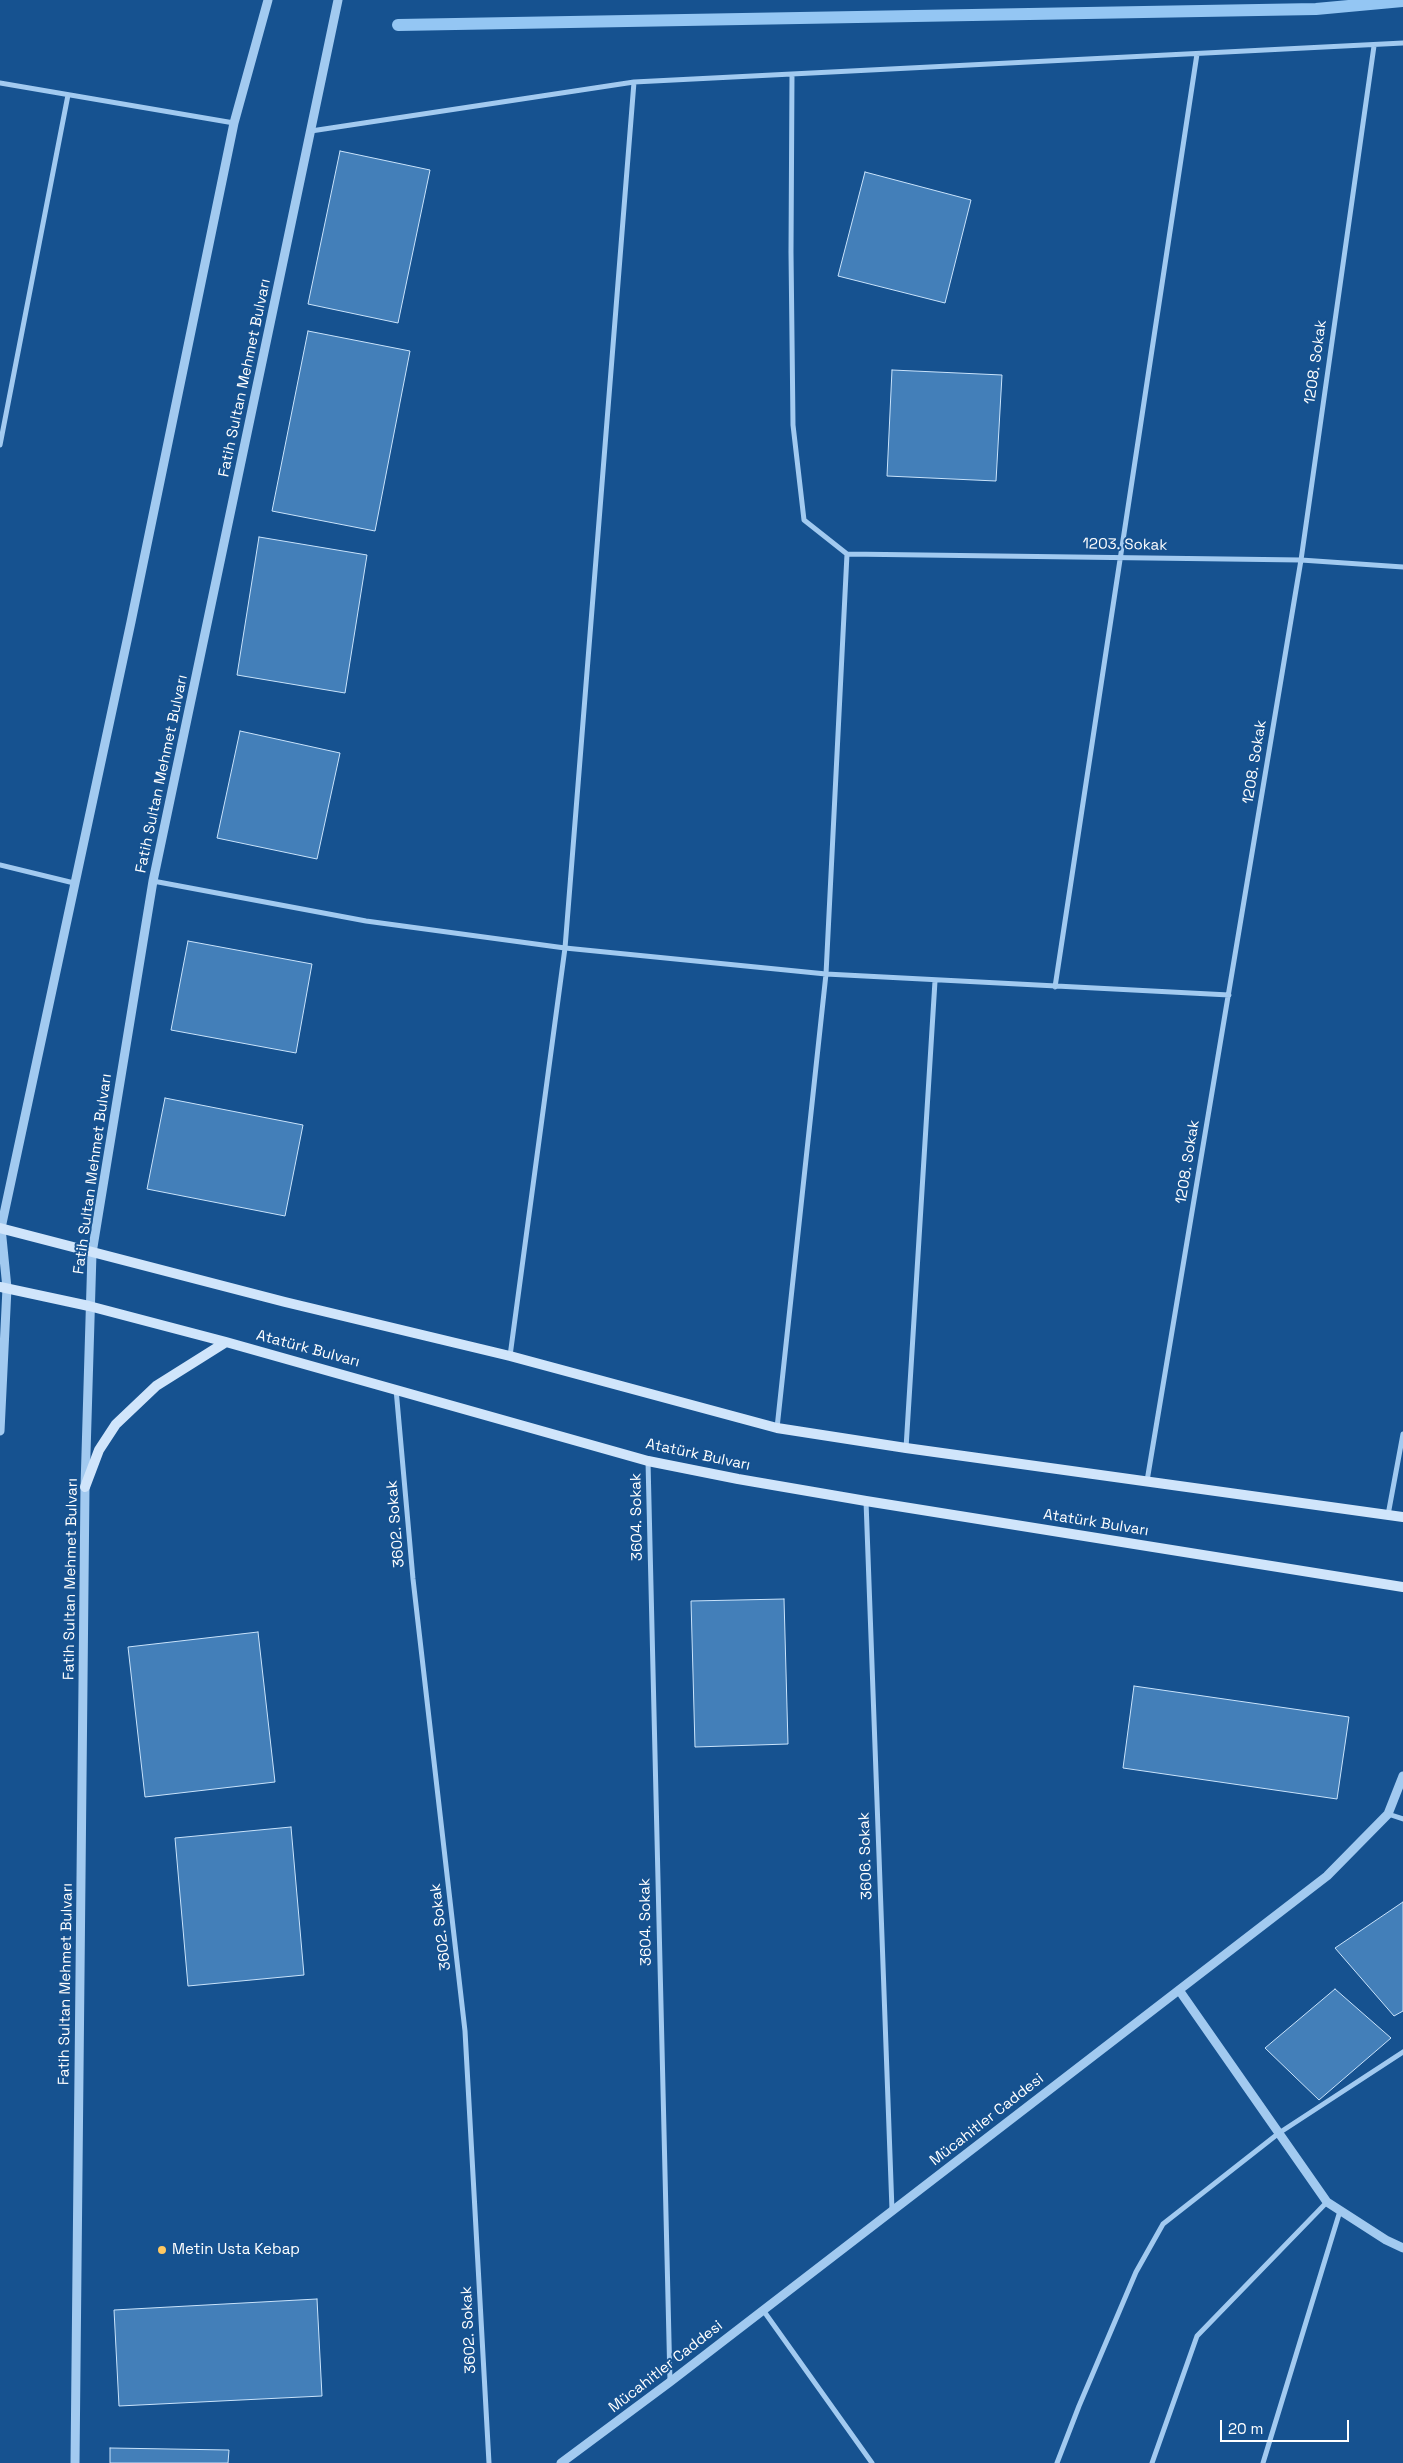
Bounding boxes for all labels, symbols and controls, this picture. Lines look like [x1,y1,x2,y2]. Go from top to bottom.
street label: Fatih Sultan Mehmet Bulvarı [215,277,275,479]
street label: 1208. Sokak [1301,319,1331,405]
street label: 1203. Sokak [1083,535,1167,555]
street label: Fatih Sultan Mehmet Bulvarı [132,673,192,875]
street label: 1208. Sokak [1239,719,1271,805]
street label: Fatih Sultan Mehmet Bulvarı [70,1073,116,1275]
street label: 1208. Sokak [1172,1119,1204,1205]
street label: Atatürk Bulvarı [254,1327,362,1371]
street label: Atatürk Bulvarı [644,1435,752,1475]
street label: 3604. Sokak [627,1473,647,1561]
street label: Fatih Sultan Mehmet Bulvarı [60,1478,82,1680]
street label: 3602. Sokak [383,1480,409,1568]
street label: Atatürk Bulvarı [1042,1506,1150,1540]
street label: 3606. Sokak [855,1812,877,1900]
street label: 3604. Sokak [636,1878,656,1966]
street label: 3602. Sokak [427,1882,455,1972]
street label: Fatih Sultan Mehmet Bulvarı [55,1883,77,2085]
street label: Mücahitler Caddesi [927,2070,1047,2170]
place label: Metin Usta Kebap [172,2241,300,2259]
marker: Metin Usta Kebap [156,2244,168,2256]
street label: 3602. Sokak [458,2286,480,2374]
street label: Mücahitler Caddesi [606,2317,726,2417]
scale bar [1223,2410,1352,2442]
text: 20 m [1228,2419,1263,2438]

